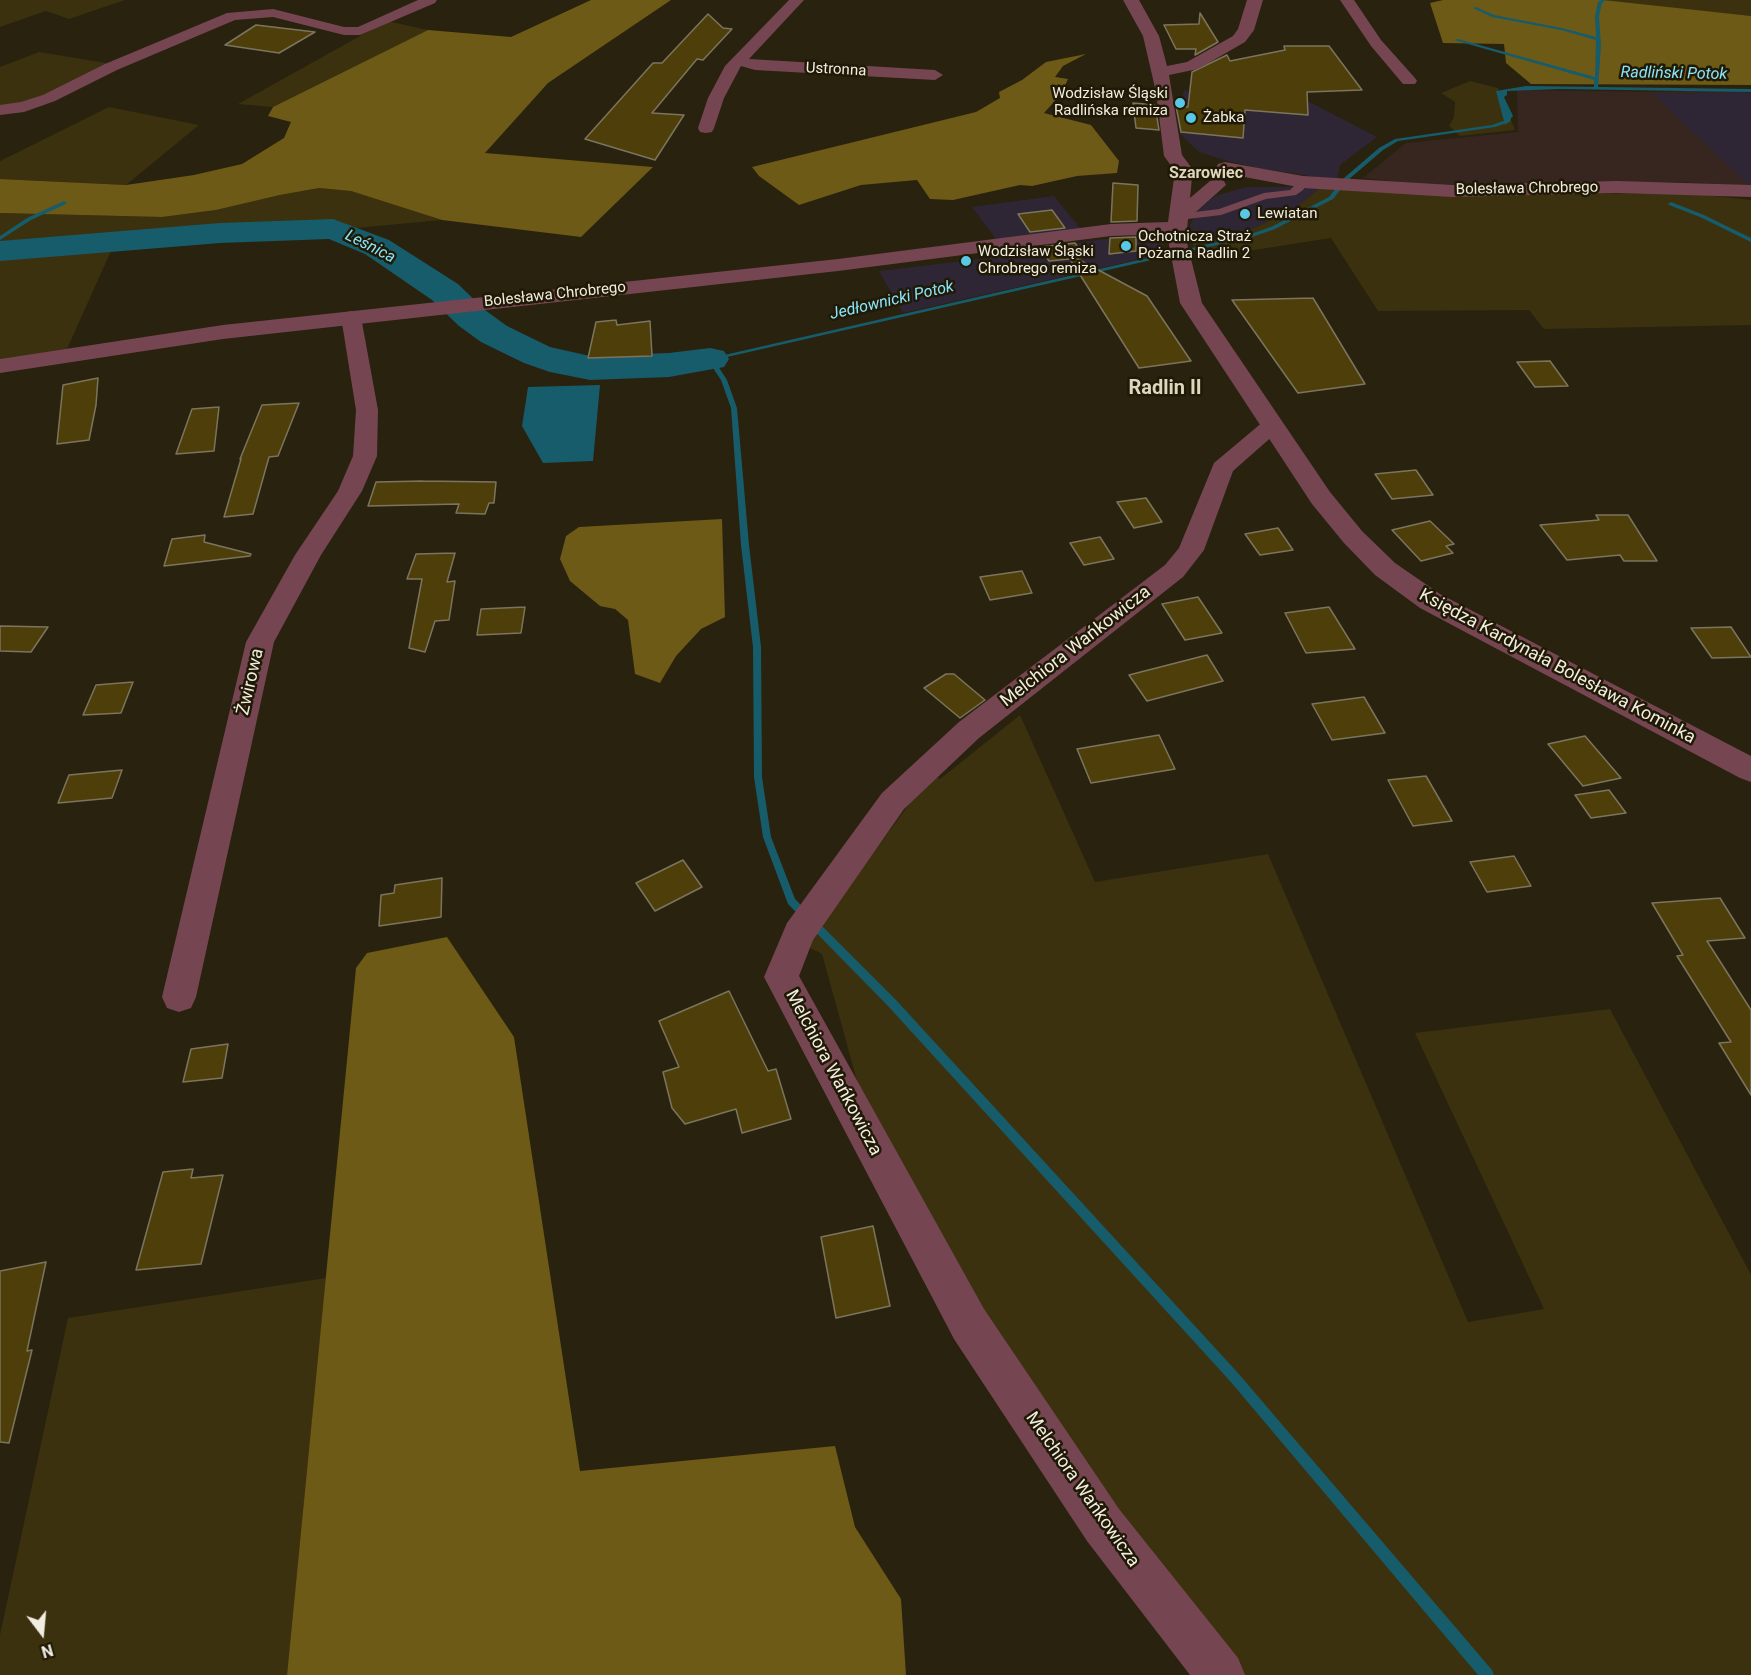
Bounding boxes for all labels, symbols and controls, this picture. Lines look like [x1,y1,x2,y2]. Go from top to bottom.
street label: Ustronna [805,59,867,81]
water label: Radliński Potok [1621,63,1727,85]
place label: Wodzisław Śląski Radlińska remiza [1052,85,1168,120]
marker: Wodzisław Śląski Radlińska remiza [1173,96,1187,110]
place label: Żabka [1203,109,1244,127]
marker: Żabka [1184,111,1198,125]
district label: Szarowiec [1169,164,1243,184]
street label: Bolesława Chrobrego [1456,179,1598,199]
place label: Lewiatan [1257,205,1317,223]
marker: Lewiatan [1238,207,1252,221]
water label: Leśnica [342,226,398,268]
place label: Ochotnicza Straż Pożarna Radlin 2 [1138,228,1251,263]
marker: Ochotnicza Straż Pożarna Radlin 2 [1119,239,1133,253]
place label: Wodzisław Śląski Chrobrego remiza [978,243,1097,278]
marker: Wodzisław Śląski Chrobrego remiza [959,254,973,268]
water label: Jedłownicki Potok [828,277,956,325]
street label: Bolesława Chrobrego [483,279,627,311]
district label: Radlin II [1128,377,1202,401]
street label: Melchiora Wańkowicza [997,582,1155,712]
street label: Księdza Kardynała Bolesława Kominka [1415,585,1699,749]
street label: Żwirowa [233,646,269,718]
street label: Melchiora Wańkowicza [780,986,886,1160]
street label: Melchiora Wańkowicza [1020,1408,1144,1572]
north arrow [12,1603,72,1663]
text: N [39,1640,55,1661]

